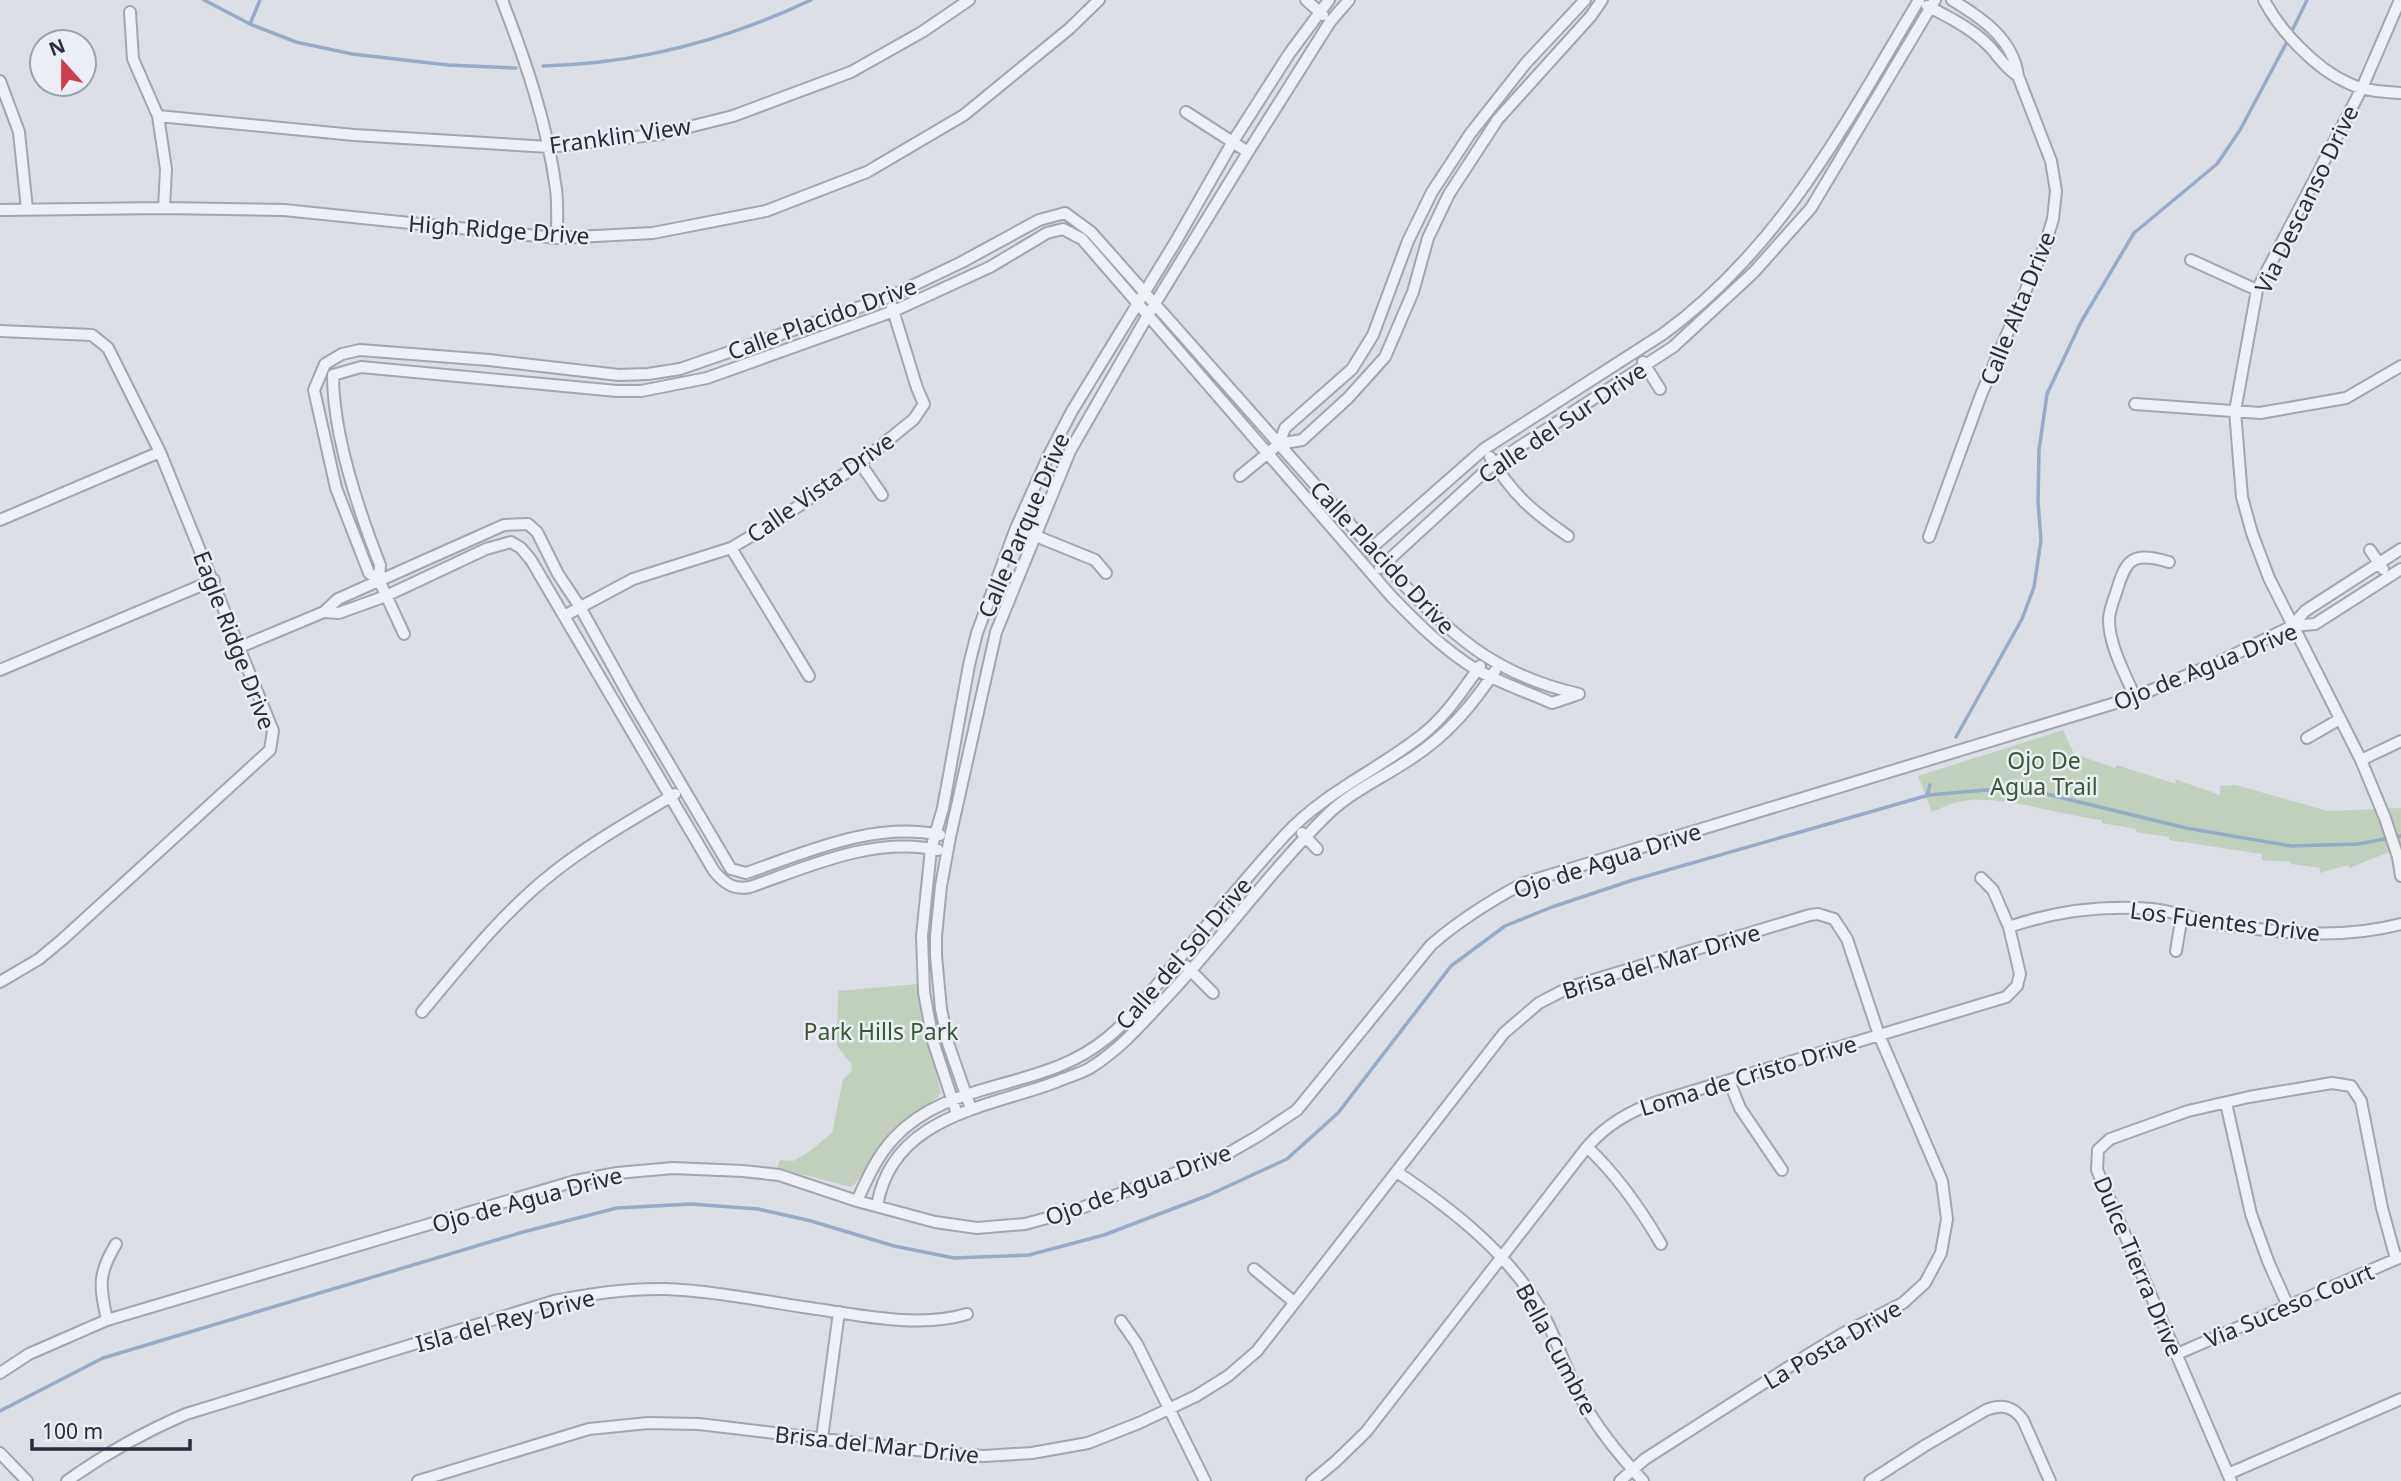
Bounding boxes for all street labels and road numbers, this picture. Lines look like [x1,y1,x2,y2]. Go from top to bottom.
street label: Via Descanso Drive [2247,100,2365,298]
street label: Franklin View [547,109,693,161]
street label: High Ridge Drive [407,207,591,251]
street label: Calle Alta Drive [1972,226,2062,390]
street label: Calle Placido Drive [723,269,921,367]
street label: Calle del Sur Drive [1472,354,1652,490]
street label: Calle Vista Drive [740,424,900,550]
street label: Calle Parque Drive [970,427,1076,623]
street label: Calle Placido Drive [1303,473,1463,641]
street label: Eagle Ridge Drive [186,546,284,734]
street label: Ojo de Agua Drive [2108,615,2302,717]
street label: Ojo de Agua Drive [1509,815,1705,905]
street label: Calle del Sol Drive [1108,870,1258,1036]
street label: Los Fuentes Drive [2128,893,2322,949]
street label: Brisa del Mar Drive [1558,916,1764,1006]
street label: Loma de Cristo Drive [1635,1027,1861,1123]
street label: Ojo de Agua Drive [1041,1135,1235,1233]
street label: Ojo de Agua Drive [428,1158,626,1240]
street label: Dulce Tierra Drive [2087,1171,2191,1361]
street label: Via Suceso Court [2200,1255,2378,1355]
street label: Bella Cumbre [1509,1277,1605,1421]
street label: Isla del Rey Drive [412,1281,598,1359]
street label: La Posta Drive [1757,1292,1907,1396]
street label: Brisa del Mar Drive [773,1417,981,1471]

